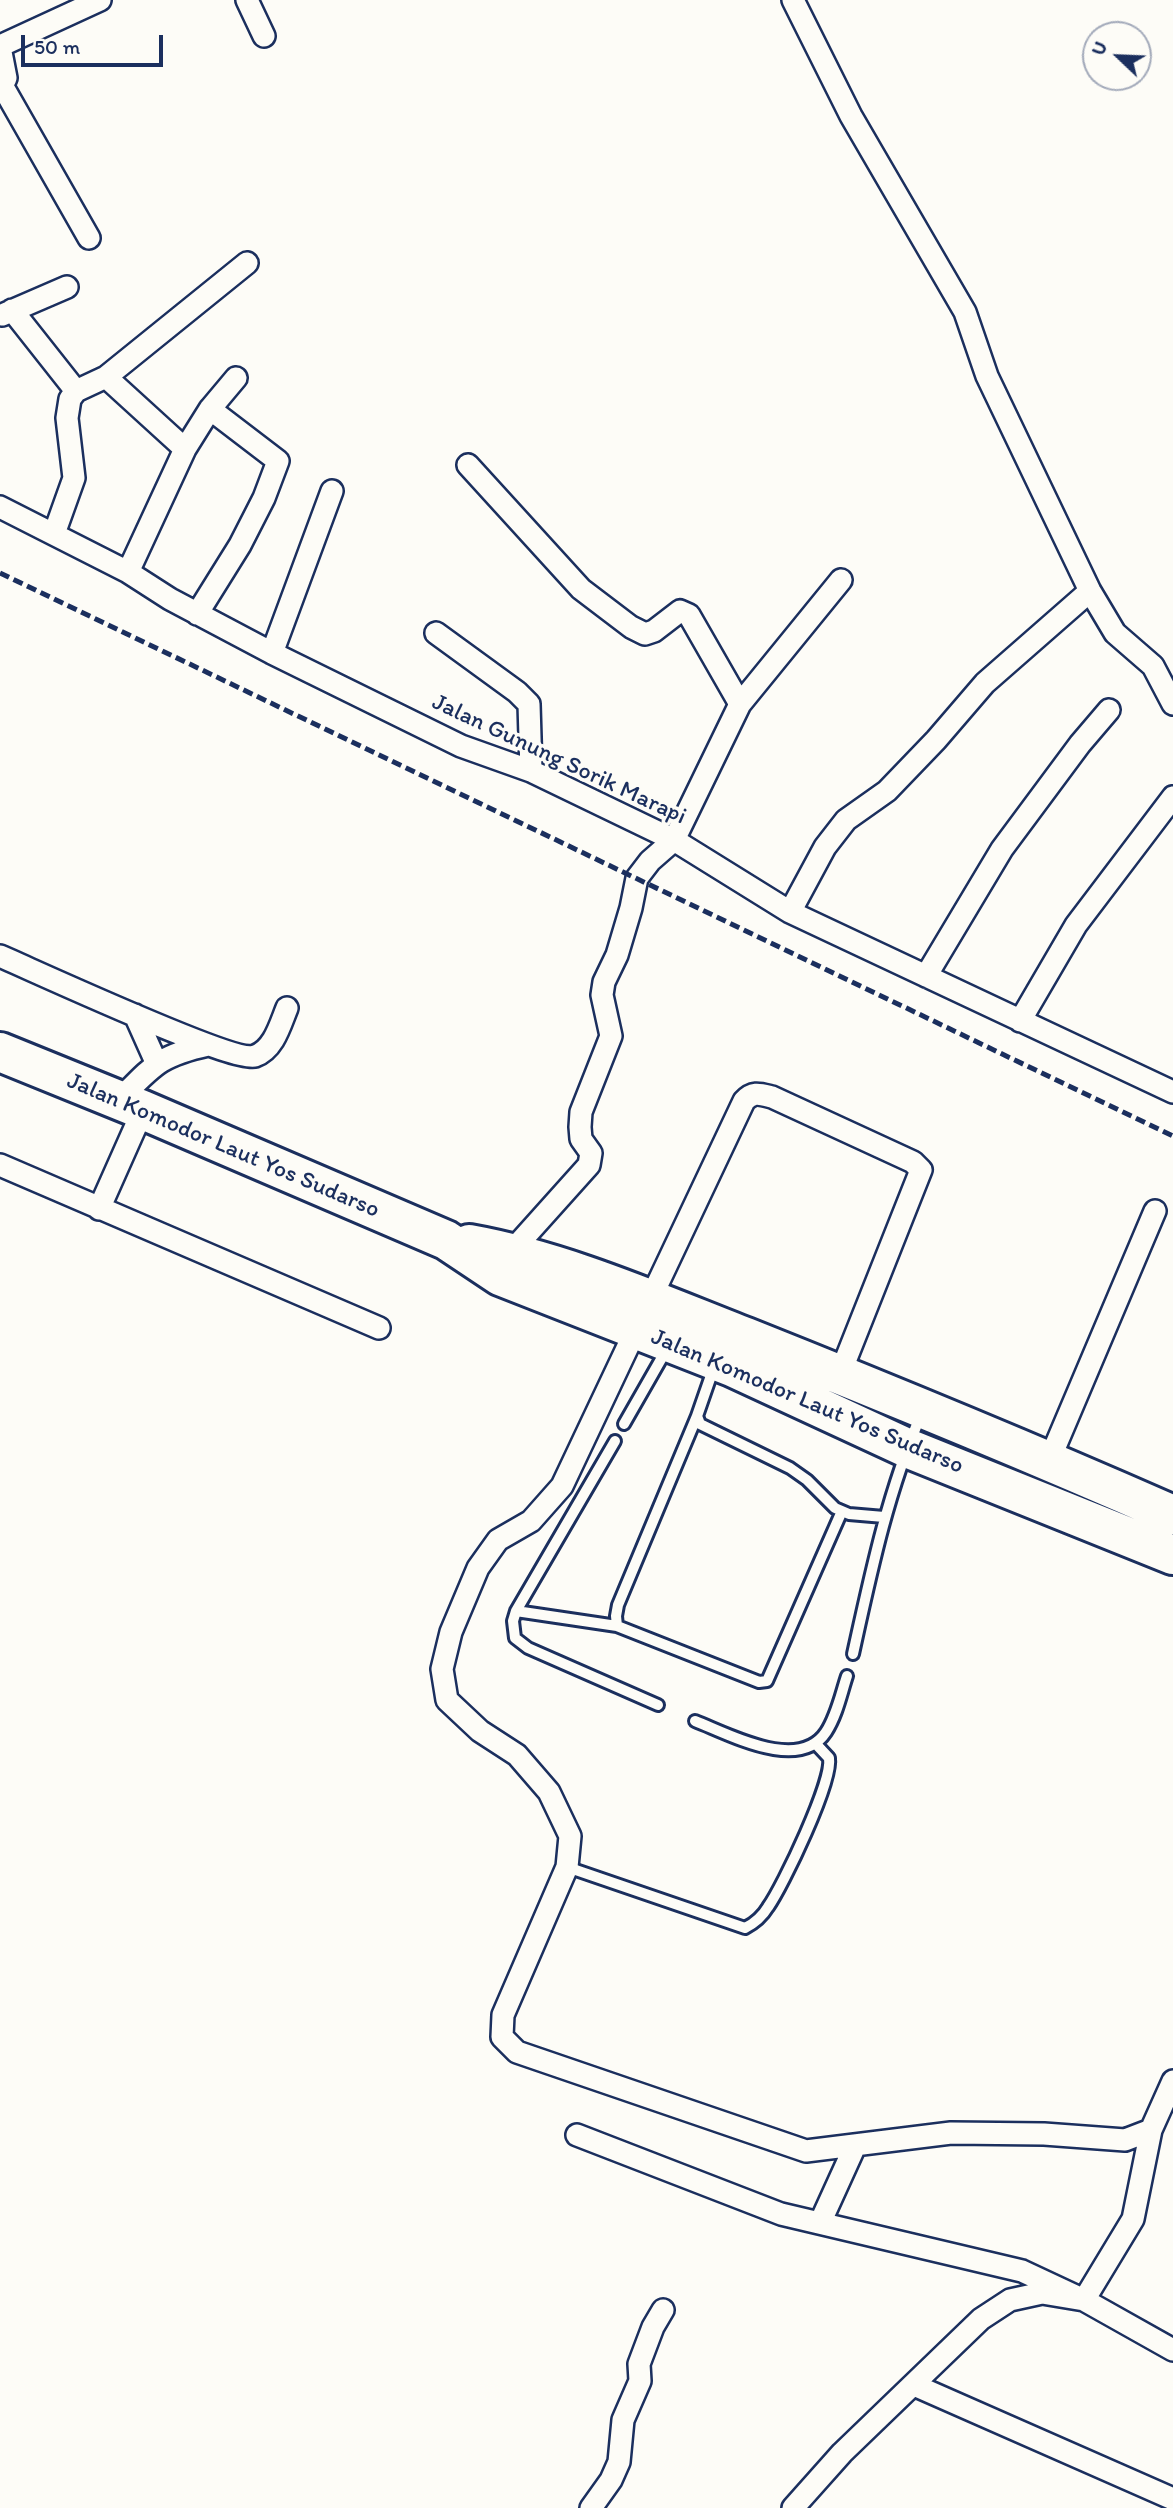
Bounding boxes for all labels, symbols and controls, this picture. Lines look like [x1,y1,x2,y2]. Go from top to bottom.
scale bar [24,21,166,65]
north arrow [1082,21,1152,91]
text: 50 m [34,34,80,59]
text: U [1086,38,1112,59]
street label: Jalan Gunung Sorik Marapi [427,688,691,832]
street label: Jalan Komodor Laut Yos Sudarso [62,1067,384,1225]
street label: Jalan Komodor Laut Yos Sudarso [646,1323,968,1481]

